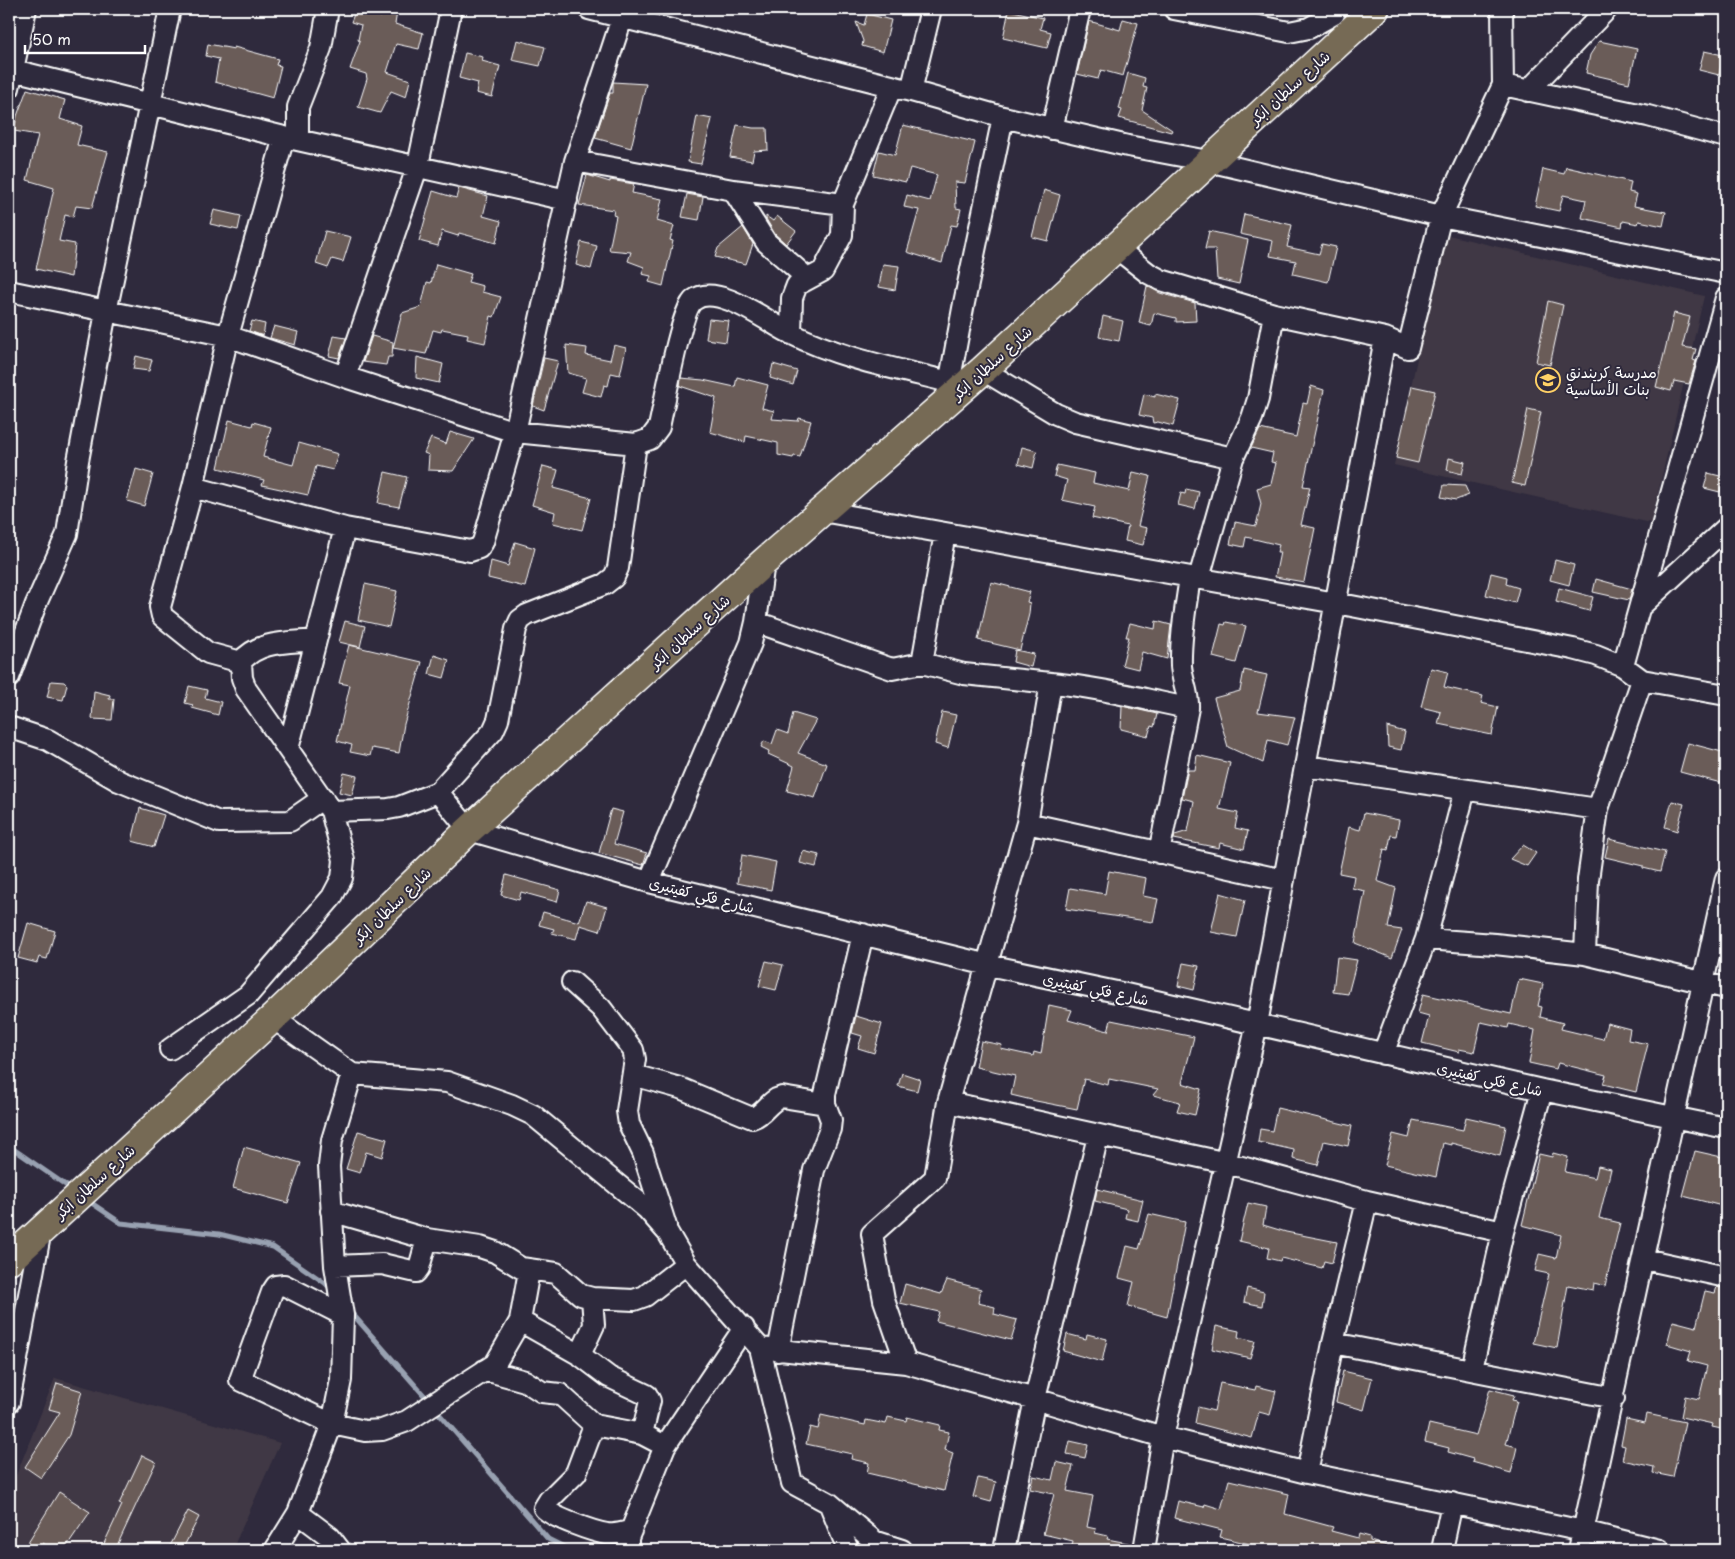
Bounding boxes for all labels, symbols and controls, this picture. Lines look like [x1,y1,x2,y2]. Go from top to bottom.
scale bar [25,22,145,54]
text: 50 m [32,27,71,50]
street label: شارع سلطان ابكر [1242,44,1335,131]
street label: شارع سلطان ابكر [944,319,1037,406]
place label: مدرسة كريندنق بنات الأساسية [1566,360,1657,400]
school or university icon: مدرسة كريندنق بنات الأساسية [1535,367,1561,393]
street label: شارع سلطان ابكر [642,588,735,675]
street label: شارع سلطان ابكر [345,861,436,950]
street label: شارع فكي كفيتيرى [646,870,757,921]
street label: شارع فكي كفيتيرى [1040,966,1151,1013]
street label: شارع فكي كفيتيرى [1434,1055,1545,1104]
street label: شارع سلطان ابكر [47,1138,140,1225]

